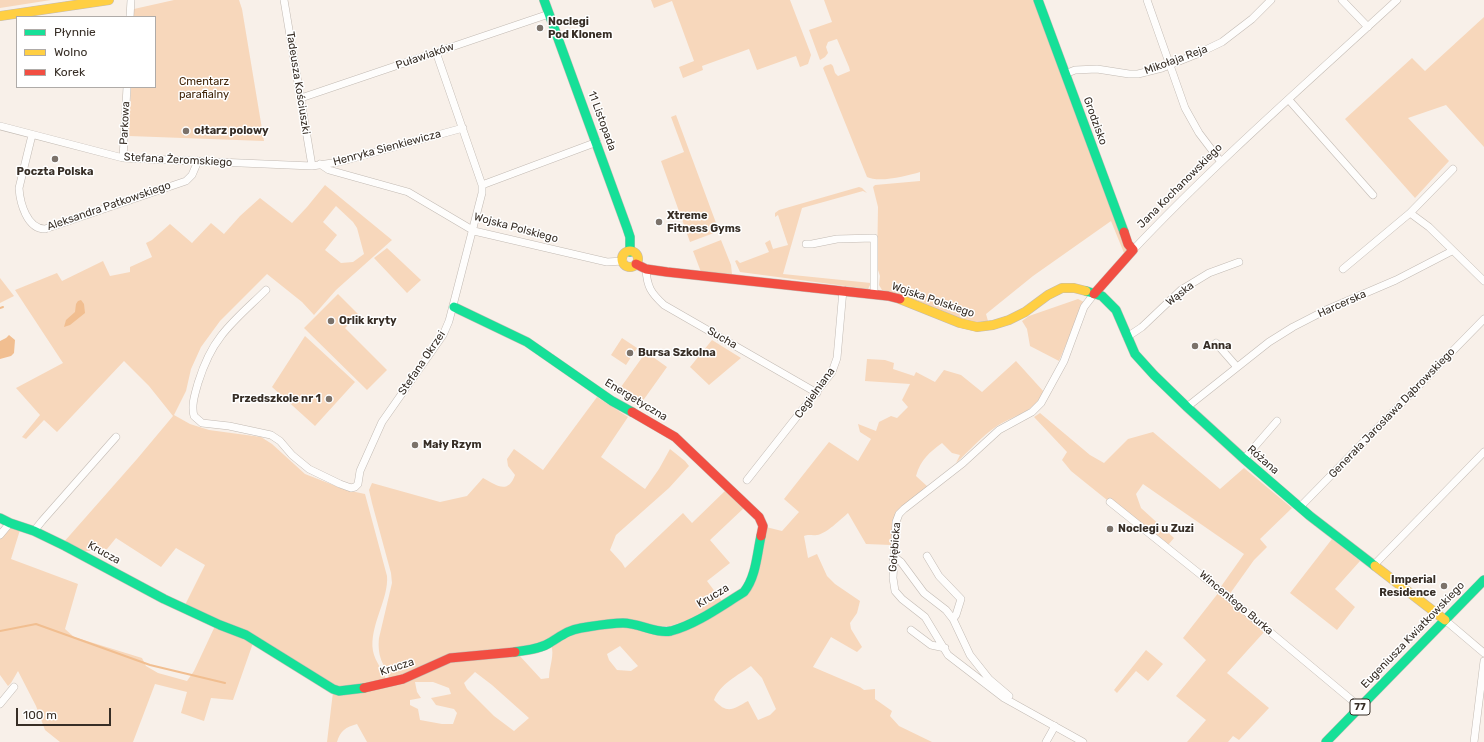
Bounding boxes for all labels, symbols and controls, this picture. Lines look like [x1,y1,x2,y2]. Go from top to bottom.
place label: Noclegi Pod Klonem [548,15,612,41]
legend [16,16,156,88]
marker: Noclegi Pod Klonem [535,23,545,33]
text: Płynnie [54,25,96,39]
street label: Tadeusza Kościuszki [283,31,313,135]
street label: Puławiaków [394,40,456,72]
street label: Mikołaja Reja [1143,43,1209,77]
text: Wolno [54,45,87,59]
text: Korek [54,65,85,79]
park label: Cmentarz parafialny [179,75,229,101]
street label: 11 Listopada [585,89,619,153]
street label: Grodzisko [1080,95,1110,147]
street label: Parkowa [117,101,133,145]
place label: ołtarz polowy [194,124,269,138]
marker: ołtarz polowy [181,126,191,136]
street label: Henryka Sienkiewicza [332,127,442,169]
street label: Jana Kochanowskiego [1135,141,1225,231]
street label: Stefana Żeromskiego [123,151,233,169]
marker: Poczta Polska [50,154,60,164]
place label: Poczta Polska [17,165,93,179]
street label: Aleksandra Patkowskiego [45,179,173,233]
place label: Xtreme Fitness Gyms [667,209,741,235]
street label: Wojska Polskiego [472,210,560,246]
marker: Xtreme Fitness Gyms [654,217,664,227]
street label: Wąska [1163,279,1197,309]
street label: Wojska Polskiego [890,280,976,320]
street label: Harcerska [1316,287,1368,321]
place label: Orlik kryty [339,314,397,328]
marker: Orlik kryty [326,316,336,326]
street label: Sucha [705,324,739,352]
street label: Stefana Okrzei [396,328,448,398]
place label: Anna [1203,339,1232,353]
marker: Anna [1190,341,1200,351]
street label: Generała Jarosława Dąbrowskiego [1326,345,1458,481]
place label: Bursa Szkolna [638,346,716,360]
marker: Bursa Szkolna [625,348,635,358]
street label: Cegielniana [792,365,838,421]
street label: Energetyczna [602,376,670,424]
place label: Przedszkole nr 1 [232,392,321,406]
marker: Przedszkole nr 1 [324,394,334,404]
place label: Mały Rzym [423,438,482,452]
marker: Mały Rzym [410,440,420,450]
street label: Różana [1244,443,1282,477]
street label: Gołębicka [886,522,904,572]
place label: Noclegi u Zuzi [1118,522,1194,536]
marker: Noclegi u Zuzi [1105,524,1115,534]
street label: Krucza [85,539,123,567]
street label: Wincentego Burka [1196,568,1276,638]
place label: Imperial Residence [1379,573,1436,599]
street label: Eugeniusza Kwiatkowskiego [1359,579,1467,691]
street label: Krucza [695,581,731,611]
marker: Imperial Residence [1439,581,1449,591]
street label: Krucza [378,655,416,679]
road number: 77 [1350,699,1370,715]
scale bar [18,700,113,726]
text: 100 m [23,708,57,722]

